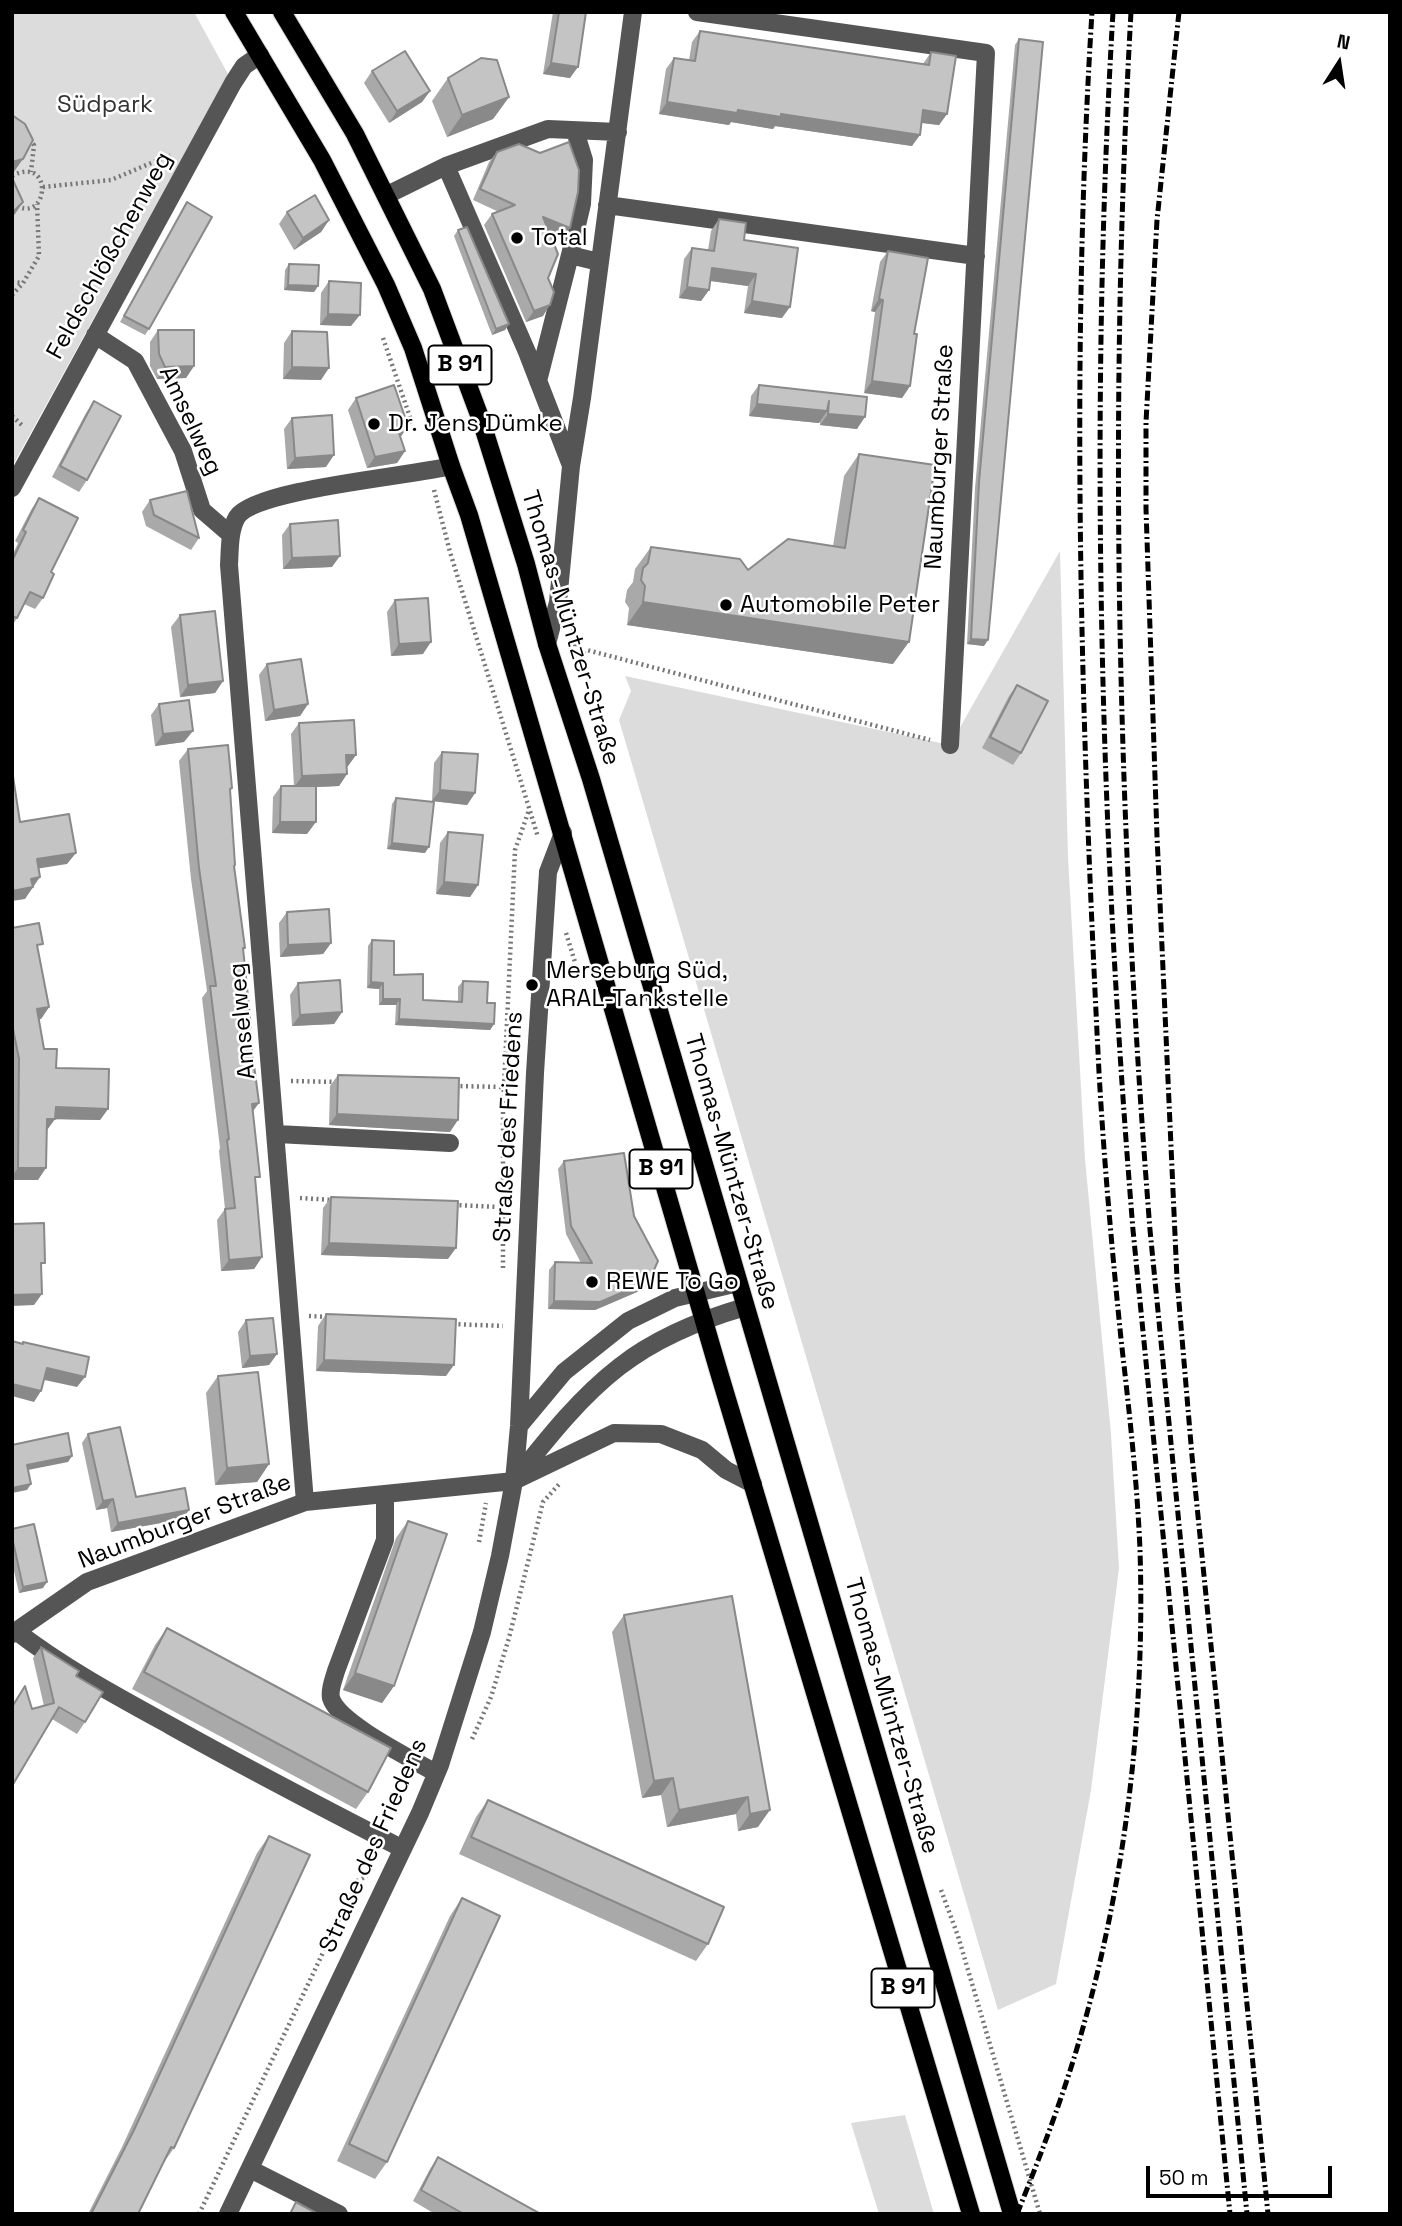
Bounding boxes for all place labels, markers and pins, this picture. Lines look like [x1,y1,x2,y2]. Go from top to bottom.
place label: Total [531,224,588,252]
marker: Total [509,230,525,246]
place label: Dr. Jens Dümke [388,410,563,438]
marker: Dr. Jens Dümke [366,416,382,432]
place label: Automobile Peter [740,591,940,619]
marker: Automobile Peter [718,597,734,613]
place label: Merseburg Süd, ARAL-Tankstelle [546,957,729,1013]
marker: Merseburg Süd, ARAL-Tankstelle [524,977,540,993]
place label: REWE To Go [606,1268,739,1296]
marker: REWE To Go [584,1274,600,1290]

